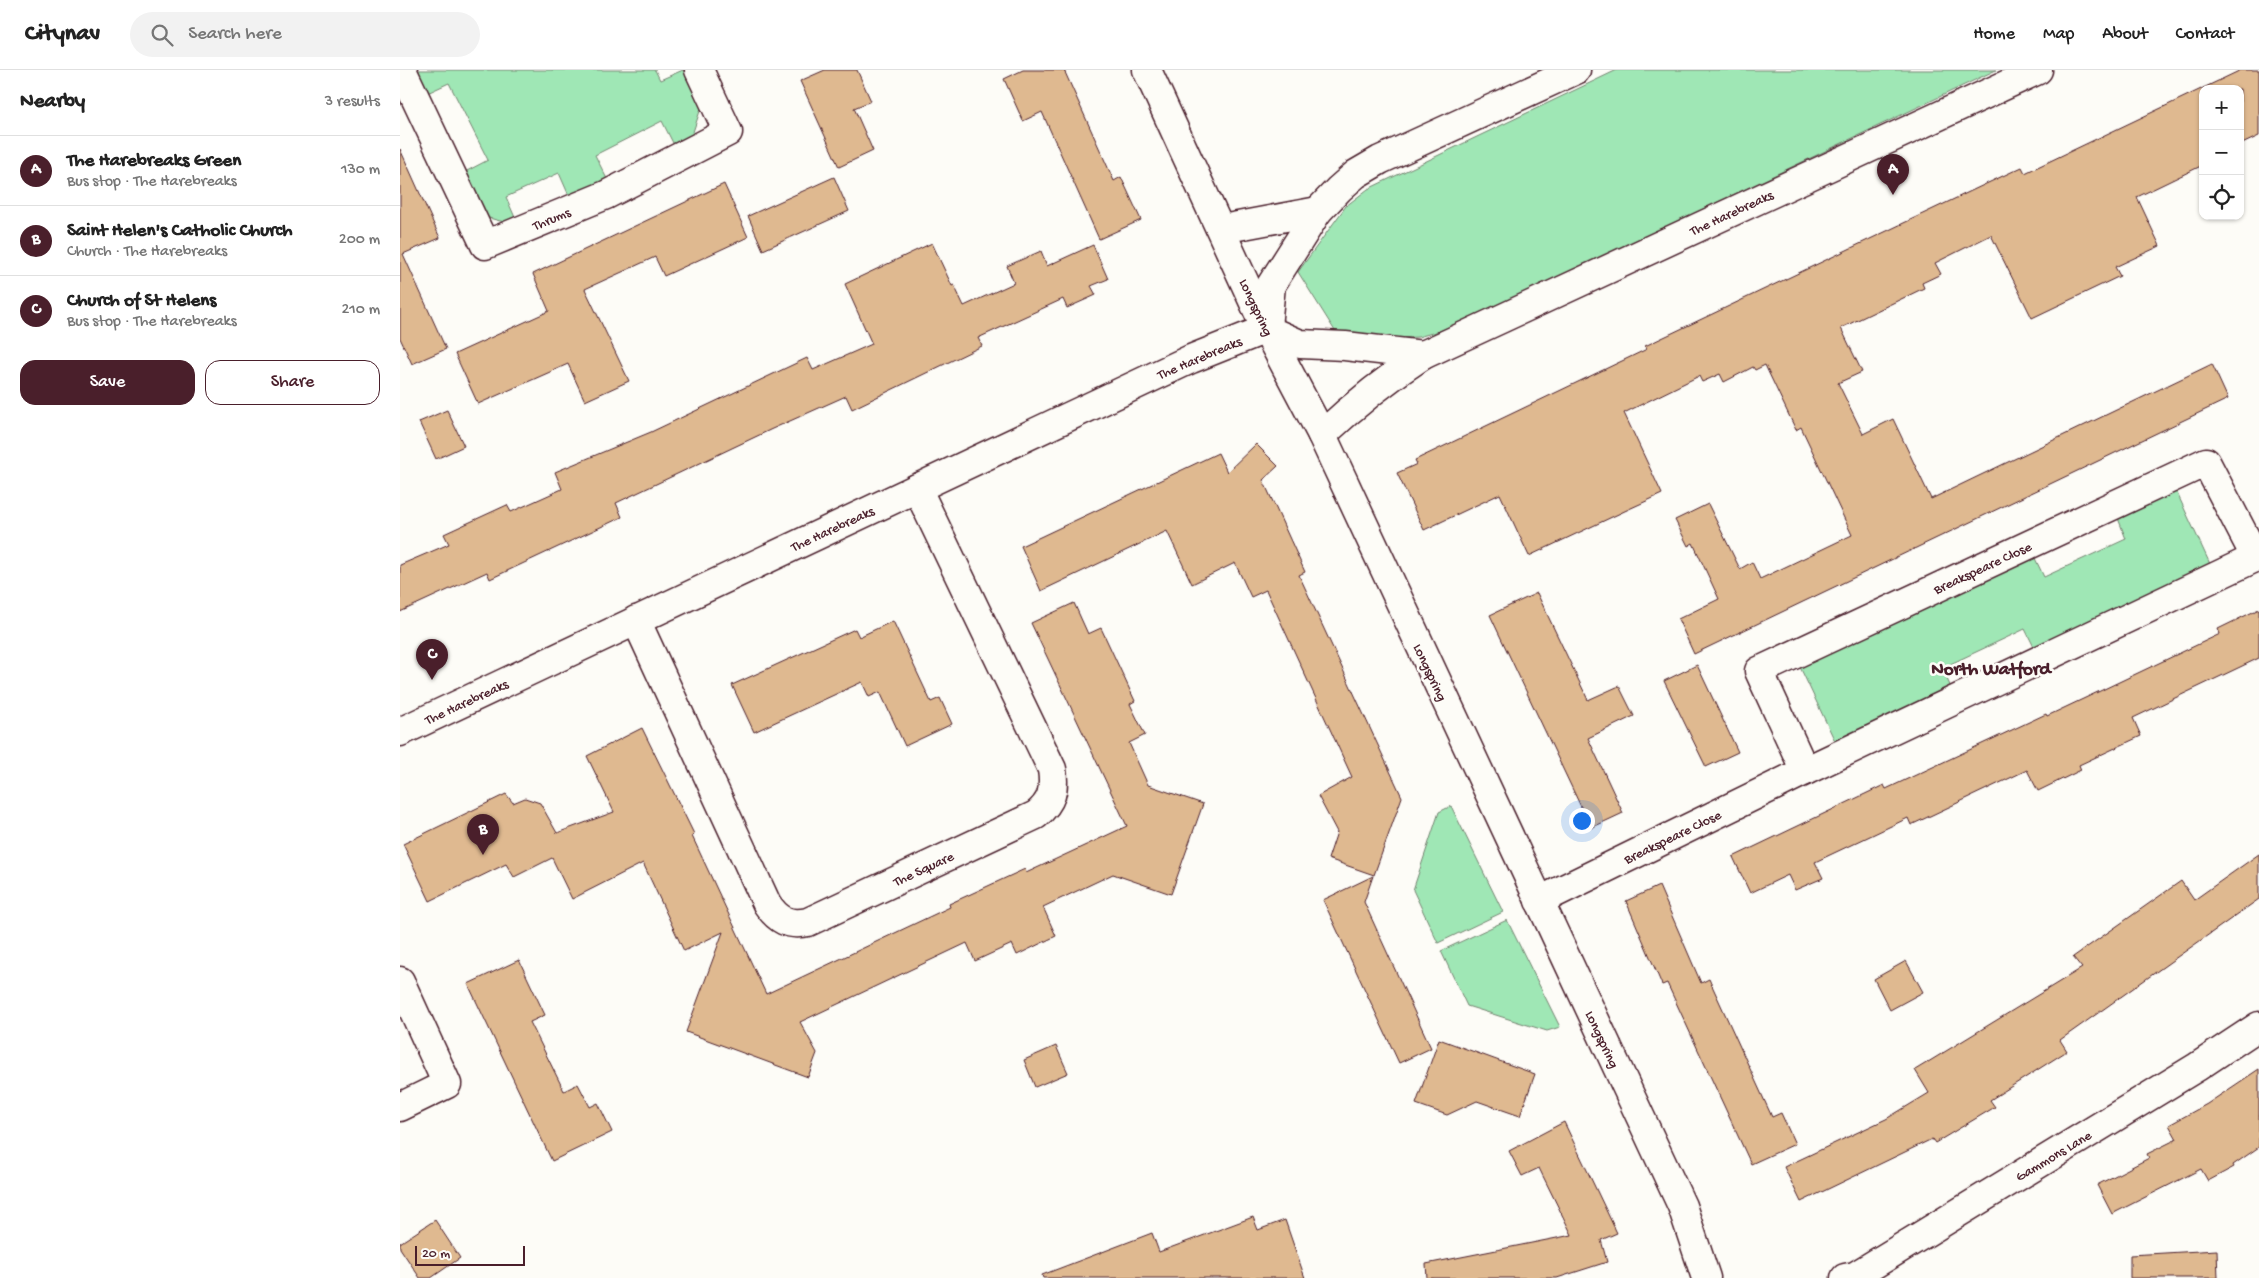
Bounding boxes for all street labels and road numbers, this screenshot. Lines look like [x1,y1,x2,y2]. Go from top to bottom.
street label: The Harebreaks [1687,187,1777,241]
street label: Thrums [530,204,574,236]
street label: Longspring [1234,277,1275,340]
street label: The Harebreaks [1154,334,1246,385]
street label: The Harebreaks [788,503,878,557]
street label: Breakspeare Close [1930,539,2035,600]
street label: Longspring [1408,642,1449,705]
street label: The Harebreaks [422,676,512,730]
street label: Breakspeare Close [1621,807,1725,870]
street label: The Square [890,849,958,892]
street label: Longspring [1580,1009,1621,1072]
street label: Gammons Lane [2013,1127,2096,1186]

